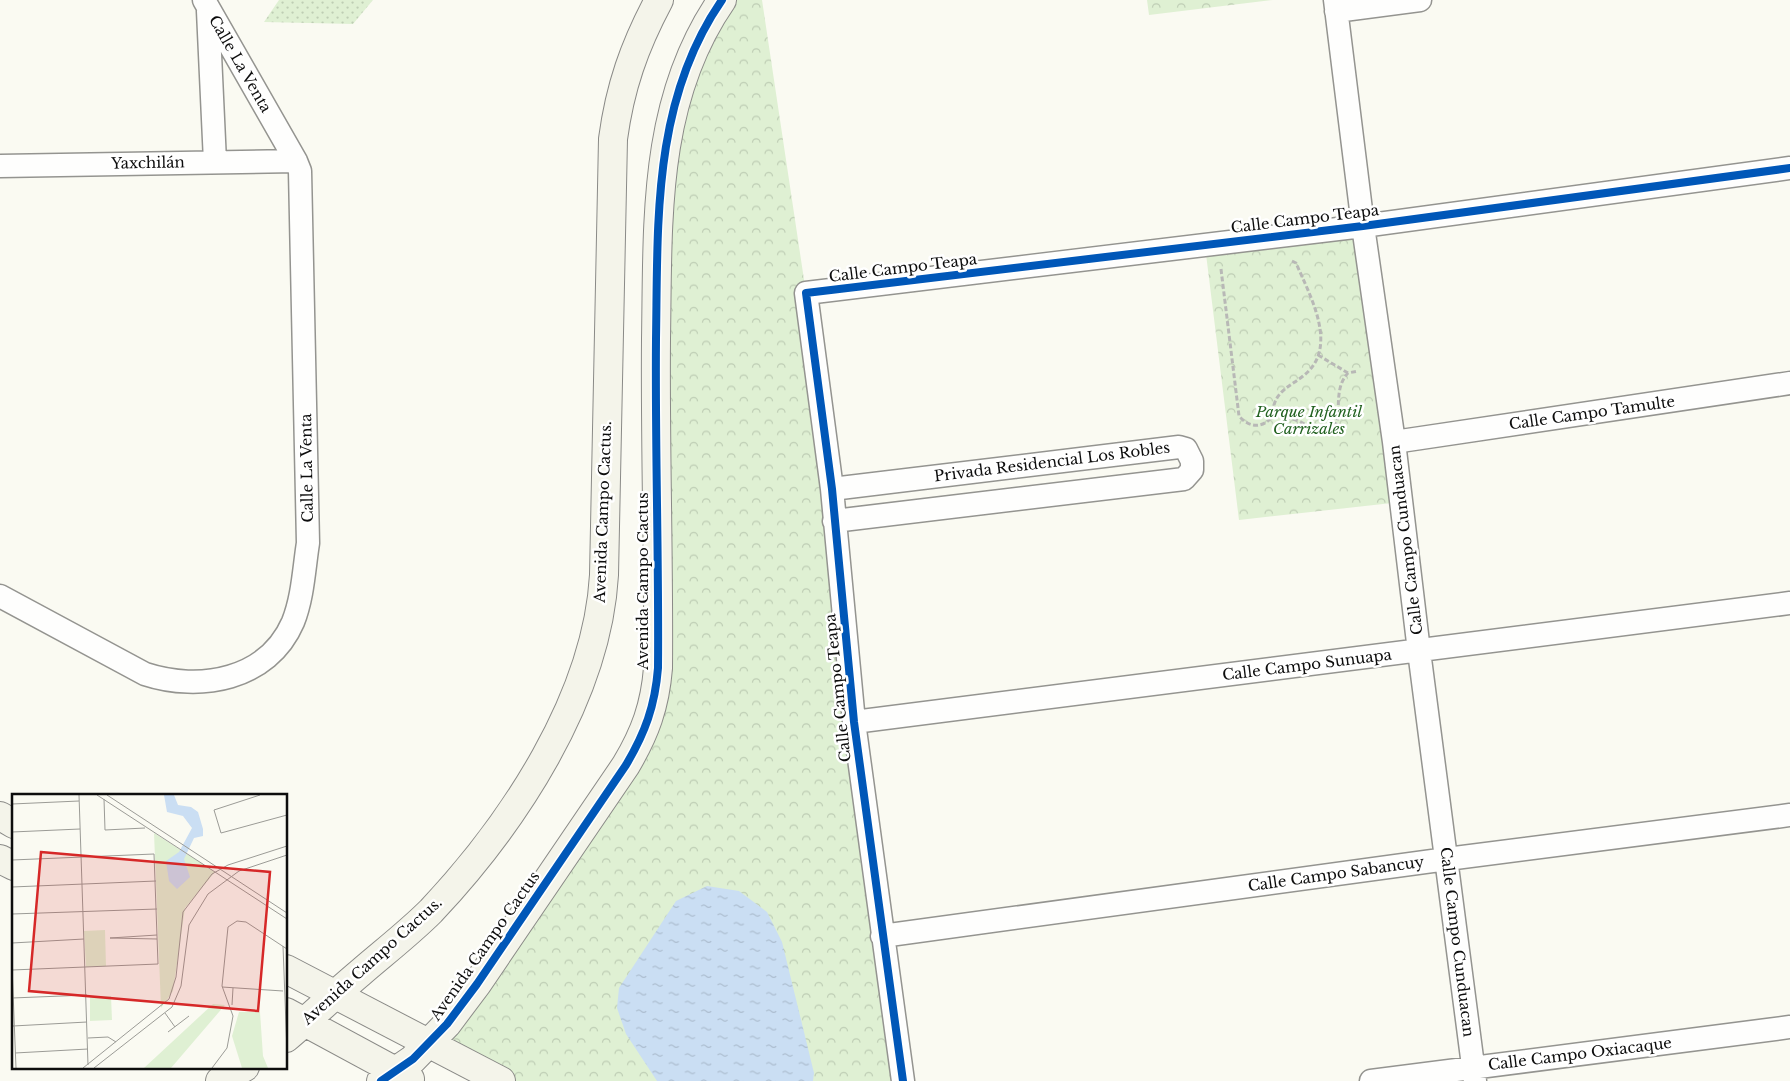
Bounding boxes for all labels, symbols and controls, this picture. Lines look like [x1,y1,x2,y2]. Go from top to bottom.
street label: Calle La Venta [205,12,276,116]
street label: Yaxchilán [110,152,185,173]
street label: Calle Campo Teapa [1230,200,1381,237]
street label: Calle Campo Teapa [828,249,979,286]
street label: Calle Campo Tamulte [1508,391,1676,434]
park label: Parque Infantil Carrizales [1255,402,1362,438]
street label: Calle La Venta [296,413,317,523]
street label: Avenida Campo Cactus. [590,421,615,604]
street label: Privada Residencial Los Robles [933,438,1171,485]
street label: Calle Campo Cunduacan [1384,444,1427,636]
street label: Avenida Campo Cactus [633,492,652,671]
street label: Calle Campo Teapa [820,612,855,763]
street label: Calle Campo Sunuapa [1221,645,1393,684]
inset map [12,794,288,1068]
street label: Calle Campo Cunduacan [1436,846,1479,1038]
street label: Calle Campo Sabancuy [1247,852,1426,895]
street label: Avenida Campo Cactus [425,867,543,1025]
street label: Avenida Campo Cactus. [297,893,446,1029]
street label: Calle Campo Oxiacaque [1487,1033,1673,1074]

